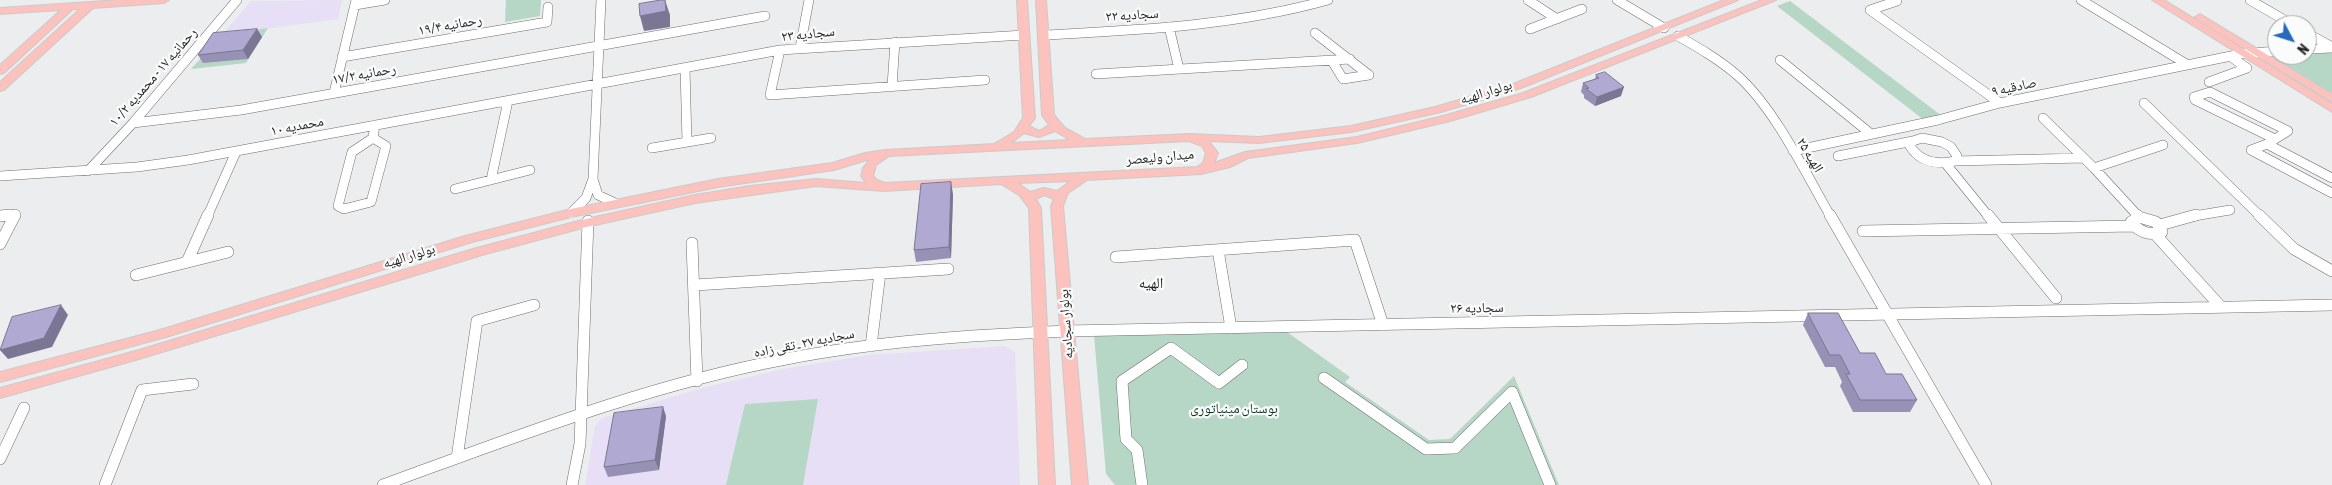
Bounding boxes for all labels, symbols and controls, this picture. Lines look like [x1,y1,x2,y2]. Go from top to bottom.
street label: سجادیه ۲۲ [1105,5,1159,25]
street label: رحمانیه ۱۹/۴ [417,11,483,39]
north arrow [2267,15,2317,65]
street label: سجادیه ۲۳ [781,23,835,45]
street label: رحمانیه ۱۷ - محمدیه ۱۰/۲ [106,24,200,130]
text: N [2294,41,2312,57]
street label: رحمانیه ۱۷/۲ [331,60,397,88]
street label: صادقیه ۹ [1990,74,2038,100]
street label: بولوار الهیه [1458,76,1514,108]
street label: محمدیه ۱۰ [269,113,325,139]
street label: الهیه ۲۵ [1793,135,1827,175]
street label: میدان ولیعصر [1125,146,1195,168]
street label: بولوار الهیه [381,240,437,272]
district label: الهیه [1139,274,1163,292]
street label: بولوار سجادیه [1055,289,1077,359]
street label: سجادیه ۲۶ [1450,299,1504,317]
street label: سجادیه ۲۷ ـ تقی زاده [752,325,856,361]
park label: بوستان مینیاتوری [1190,401,1278,417]

